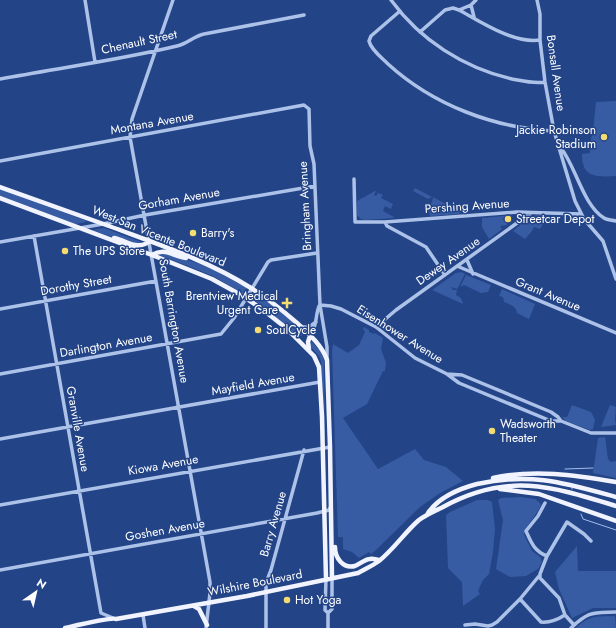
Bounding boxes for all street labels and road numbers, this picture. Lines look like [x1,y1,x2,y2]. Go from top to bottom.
street label: Chenault Street [99,25,179,59]
street label: Bonsall Avenue [542,34,570,112]
street label: Montana Avenue [109,107,195,139]
street label: Bringham Avenue [294,161,316,251]
street label: Gorham Avenue [137,183,221,215]
street label: Pershing Avenue [424,194,510,218]
street label: West San Vicente Boulevard [89,201,229,271]
street label: Dewey Avenue [412,232,484,290]
street label: South Barrington Avenue [154,257,194,385]
street label: Dorothy Street [39,270,113,300]
street label: Grant Avenue [513,272,583,316]
street label: Eisenhower Avenue [353,300,447,368]
street label: Darlington Avenue [58,328,154,362]
street label: Mayfield Avenue [210,368,296,400]
street label: Granville Avenue [62,385,94,473]
street label: Kiowa Avenue [126,450,200,480]
street label: Barry Avenue [255,489,291,559]
street label: Goshen Avenue [124,514,206,546]
street label: Wilshire Boulevard [206,565,304,601]

